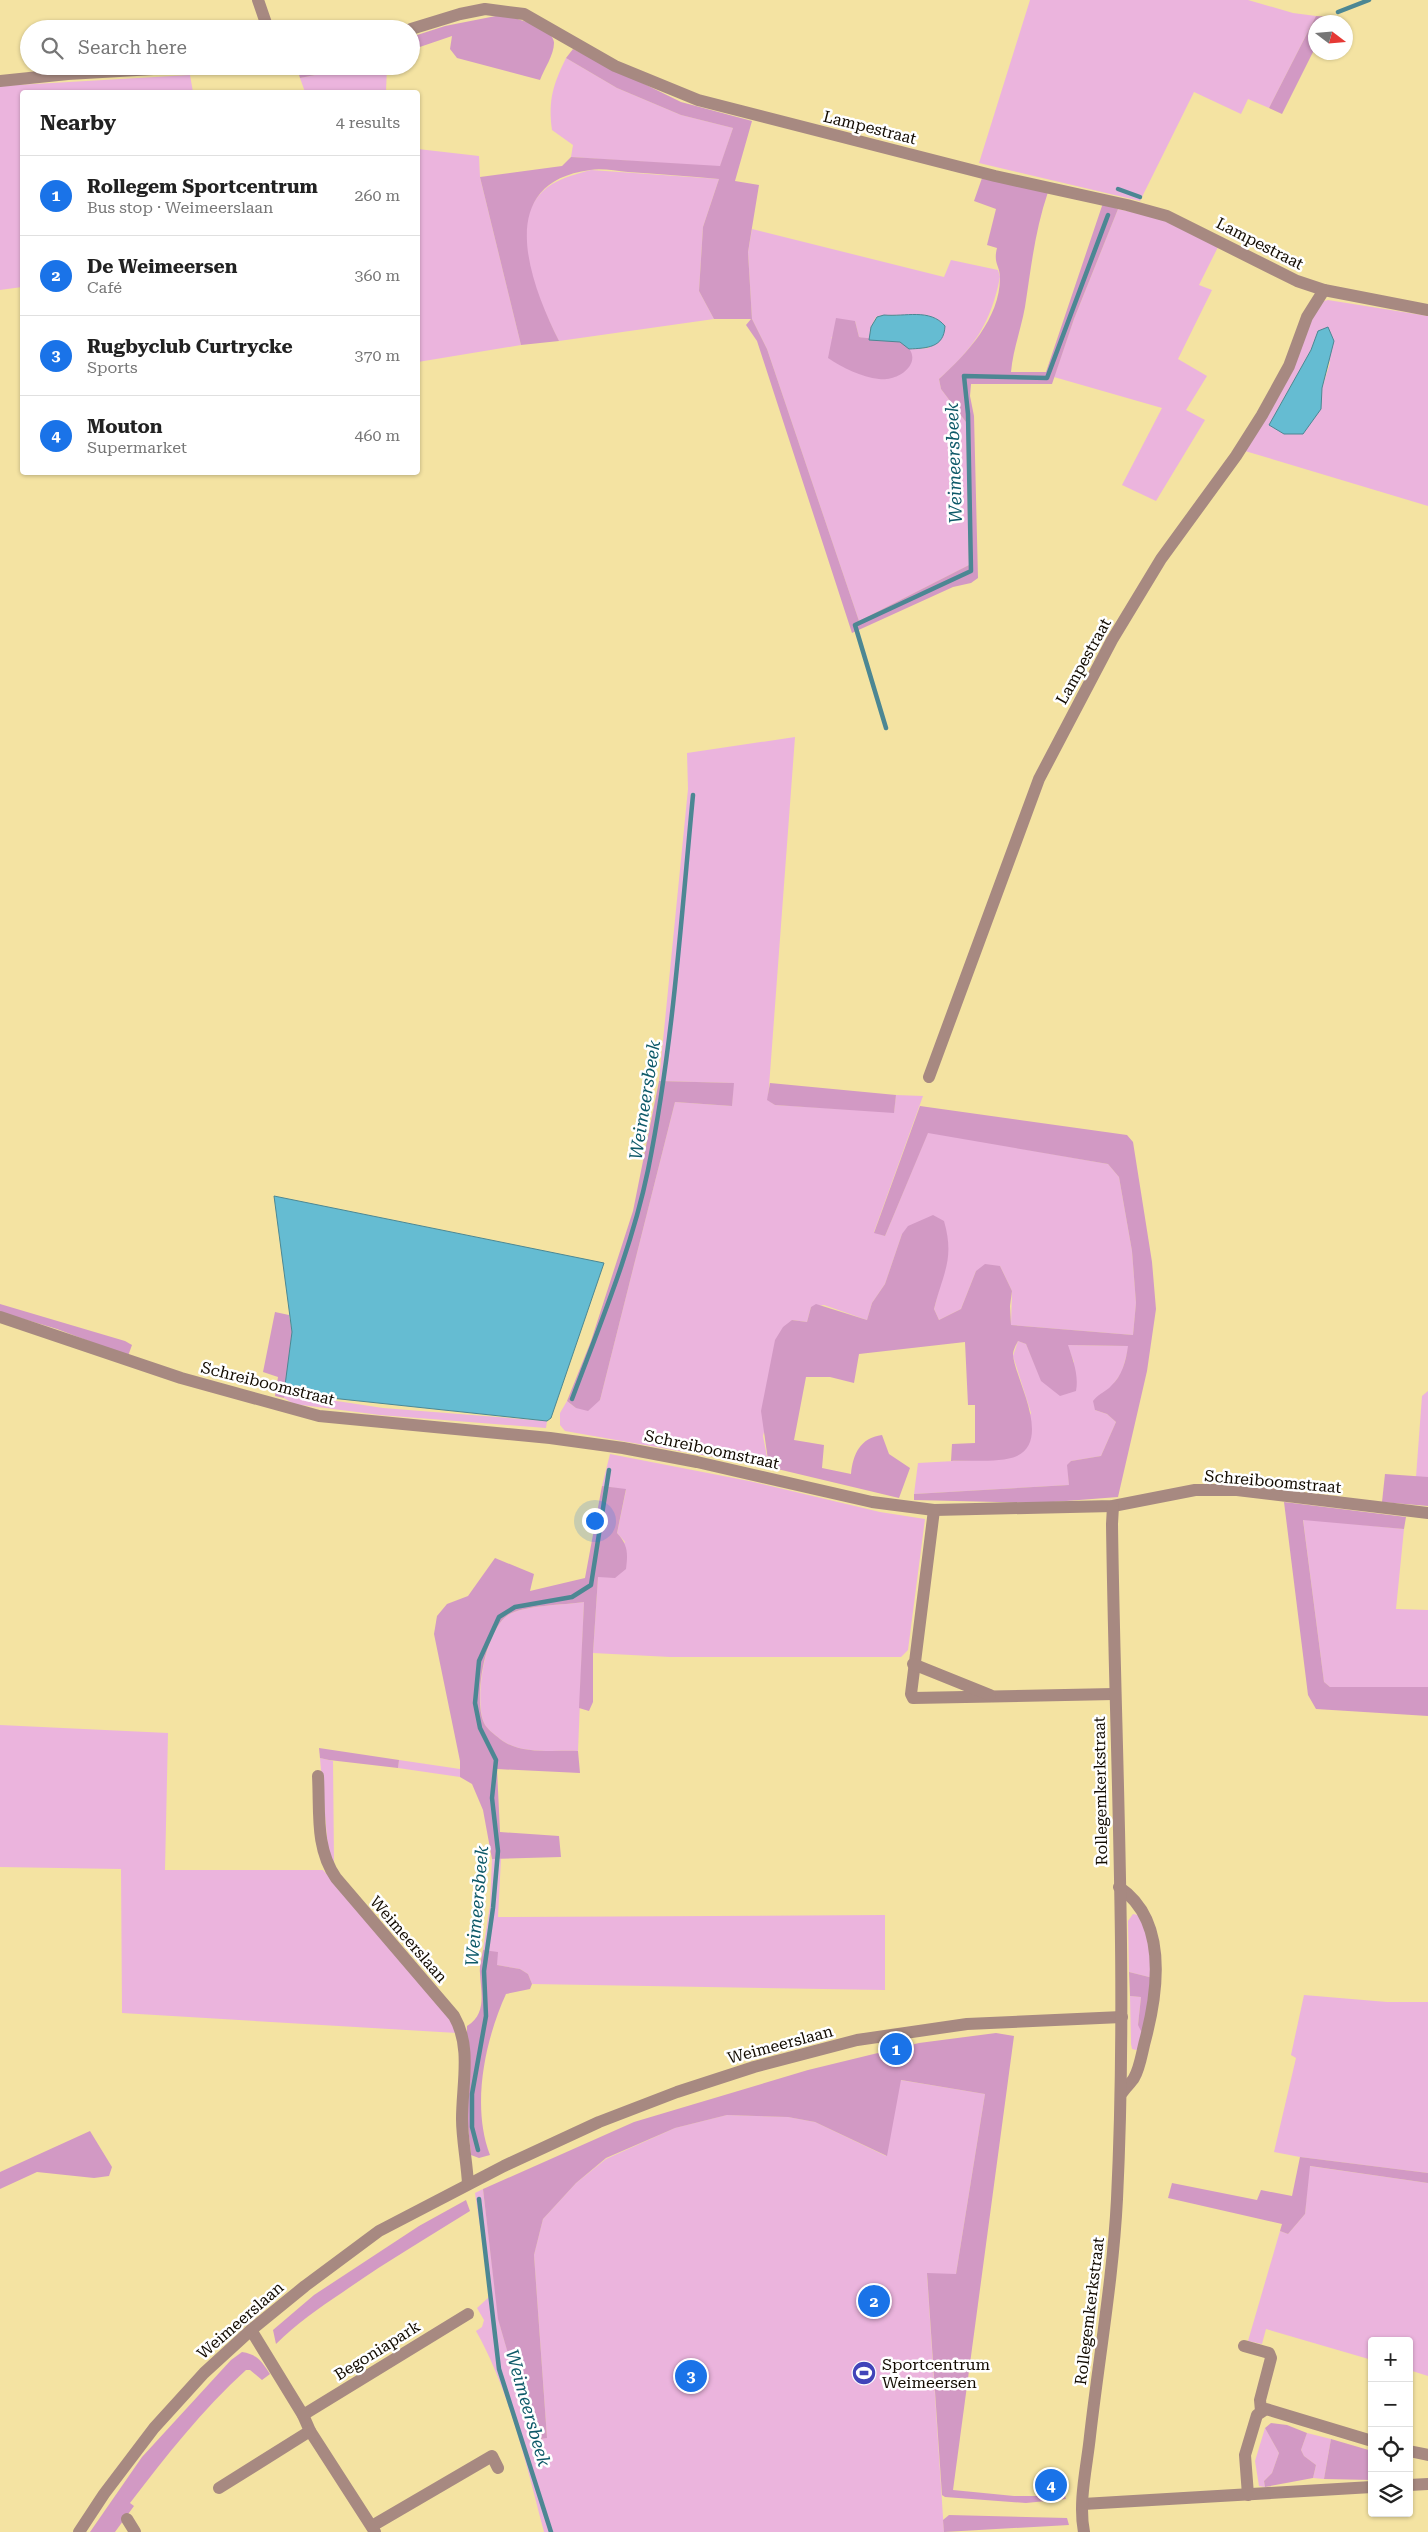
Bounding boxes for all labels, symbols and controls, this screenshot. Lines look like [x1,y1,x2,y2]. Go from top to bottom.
north arrow [1308,15,1353,60]
search box [20,20,420,75]
icon: search [38,34,66,62]
text: Search here [78,36,187,59]
street label: Lampestraat [821,107,919,148]
text: Nearby [40,111,116,135]
text: 4 results [336,113,400,132]
text: Rollegem Sportcentrum [87,175,318,198]
text: 1 [52,186,60,205]
text: 260 m [354,186,400,205]
text: Bus stop · Weimeerslaan [87,198,273,217]
street label: Lampestraat [1213,213,1307,274]
text: De Weimeersen [87,255,237,278]
text: 2 [52,266,60,285]
text: 360 m [354,266,400,285]
text: Café [87,278,122,297]
text: Rugbyclub Curtrycke [87,335,293,358]
text: 3 [52,346,60,365]
text: 370 m [354,346,400,365]
text: Sports [87,358,138,377]
water label: Weimeersbeek [941,402,966,524]
text: Mouton [87,415,162,438]
text: 4 [52,426,60,445]
text: 460 m [354,426,400,445]
text: Supermarket [87,438,187,457]
street label: Lampestraat [1052,615,1115,708]
water label: Weimeersbeek [625,1038,664,1161]
street label: Schreiboomstraat [199,1358,337,1409]
street label: Schreiboomstraat [643,1426,781,1473]
street label: Schreiboomstraat [1204,1466,1342,1497]
your location [582,1508,608,1534]
street label: Rollegemkerkstraat [1090,1716,1111,1866]
water label: Weimeersbeek [461,1845,492,1967]
street label: Weimeerslaan [366,1892,451,1986]
street label: Weimeerslaan [725,2021,835,2068]
pin: 1 [880,2030,912,2068]
street label: Rollegemkerkstraat [1071,2236,1108,2386]
street label: Weimeerslaan [193,2278,287,2363]
pin: 2 [858,2282,890,2320]
street label: Begoniapark [331,2316,424,2384]
map controls [1368,2337,1413,2517]
button: + [1368,2337,1413,2382]
water label: Weimeersbeek [502,2347,555,2469]
place label: Sportcentrum Weimeersen [882,2355,990,2392]
pin: 3 [675,2357,707,2395]
sports icon: Sportcentrum Weimeersen [851,2360,877,2386]
button: − [1368,2382,1413,2427]
button: locate [1368,2427,1413,2472]
pin: 4 [1035,2466,1067,2504]
button: layers [1368,2472,1413,2517]

